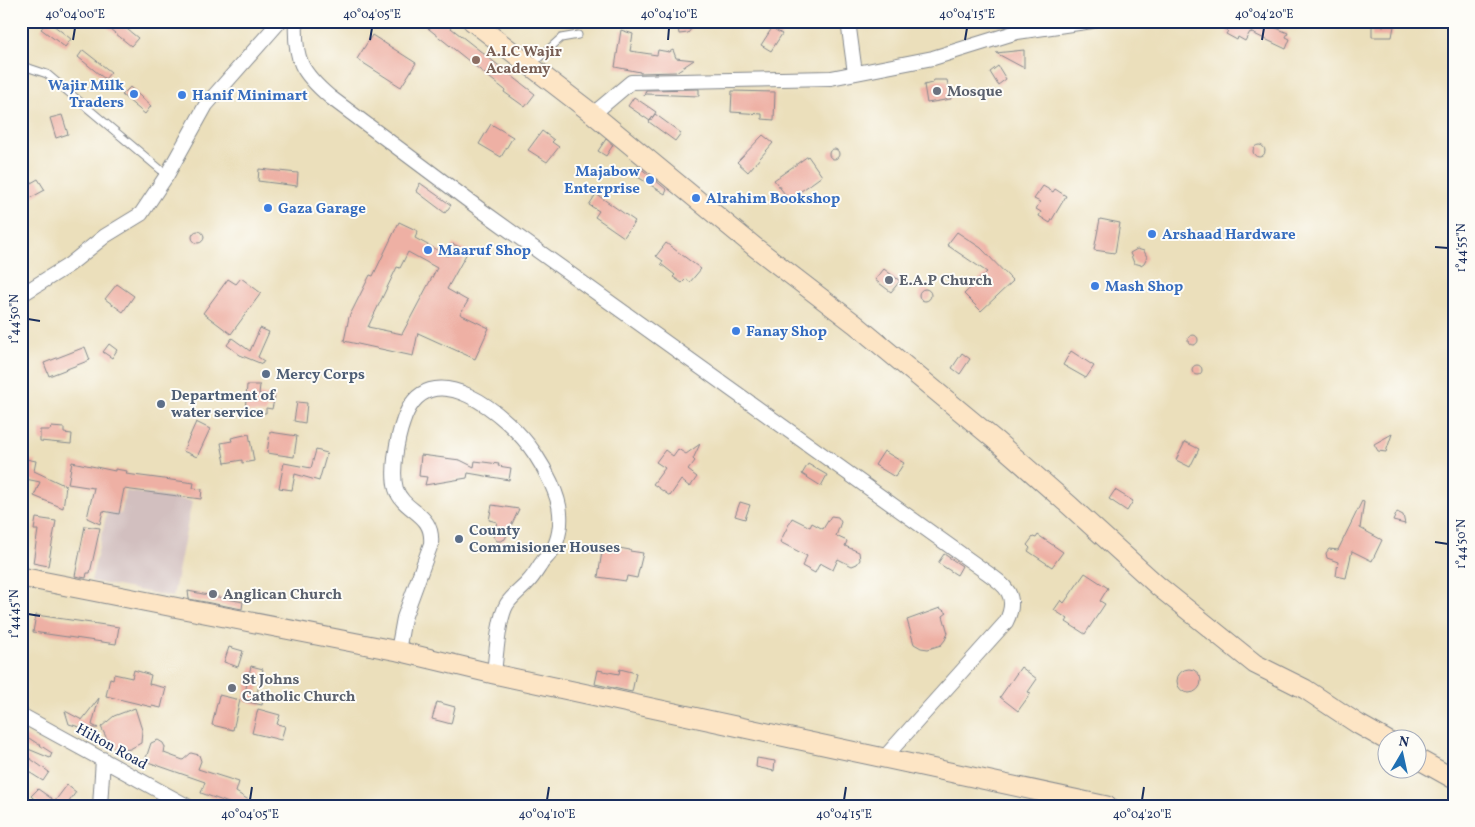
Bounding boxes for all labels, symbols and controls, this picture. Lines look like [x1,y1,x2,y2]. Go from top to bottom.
text: 40°04'00"E [45,7,105,23]
text: 40°04'05"E [343,7,401,23]
text: 40°04'10"E [640,7,698,23]
text: 40°04'15"E [939,7,995,23]
text: 40°04'20"E [1235,7,1293,23]
place label: A.I.C Wajir Academy [486,42,562,80]
marker: A.I.C Wajir Academy [470,54,482,66]
place label: Wajir Milk Traders [48,76,124,114]
place label: Mosque [947,82,1003,103]
marker: Mosque [931,85,943,97]
place label: Hanif Minimart [192,86,308,107]
marker: Wajir Milk Traders [128,88,140,100]
marker: Hanif Minimart [176,89,188,101]
place label: Majabow Enterprise [564,162,640,200]
marker: Majabow Enterprise [644,174,656,186]
place label: Alrahim Bookshop [706,189,840,210]
marker: Alrahim Bookshop [690,192,702,204]
place label: Gaza Garage [278,199,366,220]
marker: Gaza Garage [262,202,274,214]
text: 1°44'55"N [1454,223,1470,273]
place label: Arshaad Hardware [1162,225,1296,246]
marker: Arshaad Hardware [1146,228,1158,240]
place label: Maaruf Shop [438,241,531,262]
marker: Maaruf Shop [422,244,434,256]
place label: E.A.P Church [899,271,992,292]
marker: E.A.P Church [883,274,895,286]
place label: Mash Shop [1105,277,1183,298]
marker: Mash Shop [1089,280,1101,292]
text: 1°44'50"N [7,294,23,344]
place label: Fanay Shop [746,322,827,343]
marker: Fanay Shop [730,325,742,337]
place label: Mercy Corps [276,365,365,386]
marker: Mercy Corps [260,368,272,380]
place label: Department of water service [171,386,276,424]
marker: Department of water service [155,398,167,410]
text: 1°44'50"N [1454,519,1470,569]
place label: County Commisioner Houses [469,521,620,559]
marker: County Commisioner Houses [453,533,465,545]
place label: Anglican Church [223,585,342,606]
marker: Anglican Church [207,588,219,600]
text: 1°44'45"N [7,589,23,639]
place label: St Johns Catholic Church [242,670,356,708]
marker: St Johns Catholic Church [226,682,238,694]
street label: Hilton Road [72,719,151,776]
north arrow [1378,730,1428,780]
text: N [1397,732,1410,753]
text: 40°04'05"E [221,807,279,823]
text: 40°04'10"E [518,807,576,823]
text: 40°04'15"E [816,807,872,823]
text: 40°04'20"E [1113,807,1171,823]

